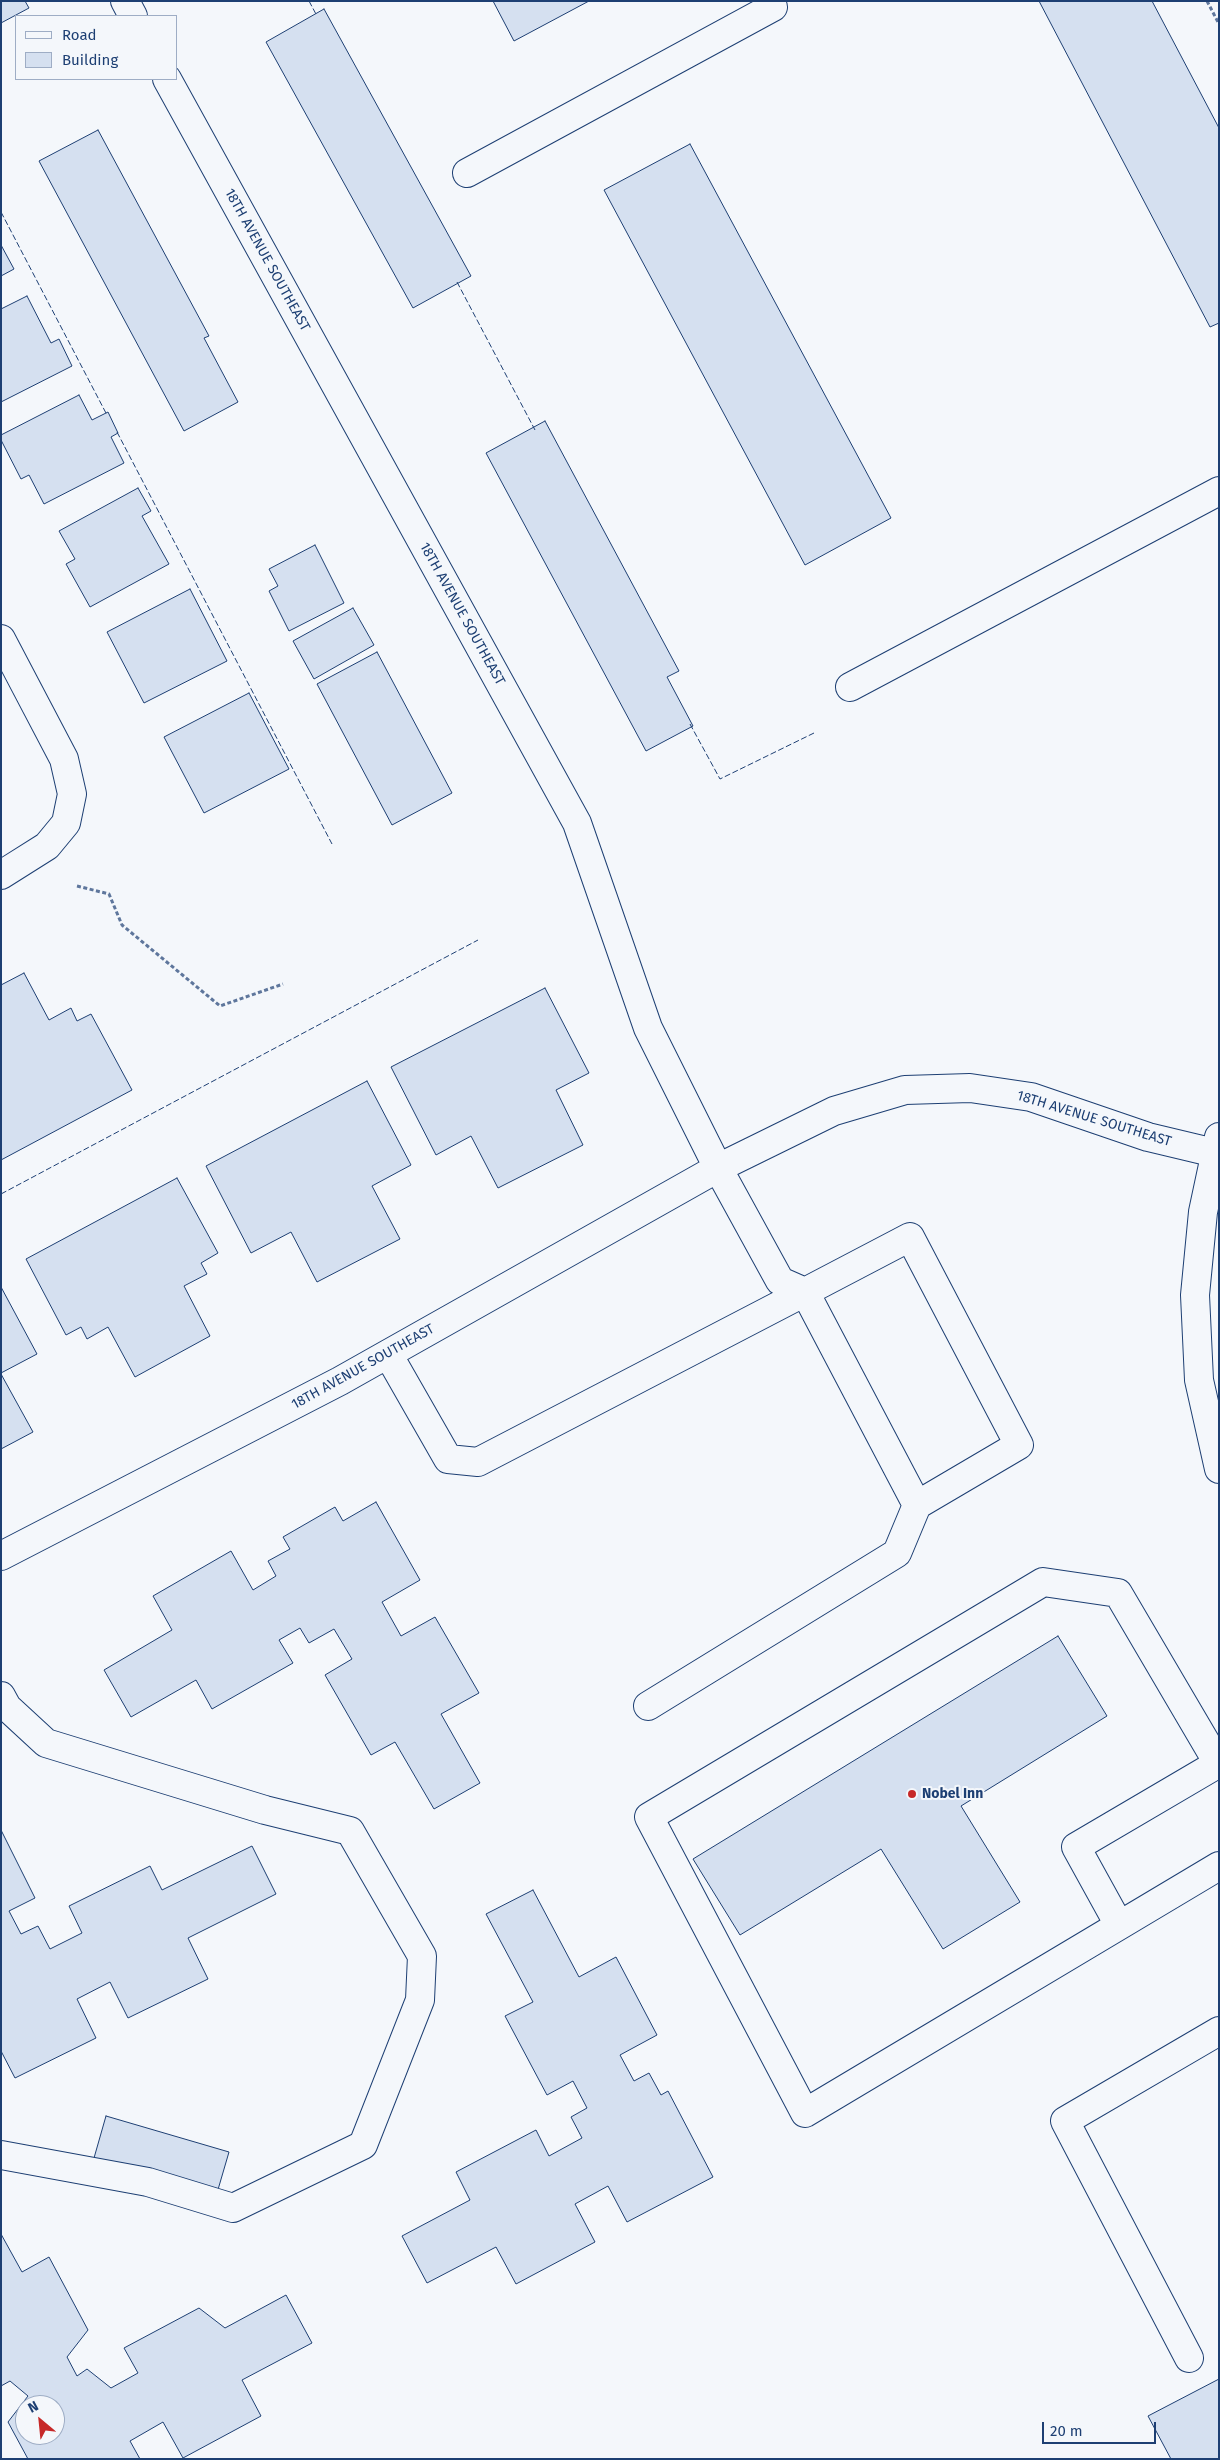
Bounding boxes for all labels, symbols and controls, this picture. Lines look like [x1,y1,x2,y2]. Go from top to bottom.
legend [15,15,178,80]
text: Road [62,26,97,44]
text: Building [62,51,118,69]
street label: 18TH AVENUE SOUTHEAST [221,186,313,334]
street label: 18TH AVENUE SOUTHEAST [416,540,508,688]
street label: 18TH AVENUE SOUTHEAST [1015,1088,1173,1150]
street label: 18TH AVENUE SOUTHEAST [289,1321,437,1413]
place label: Nobel Inn [922,1786,983,1802]
marker: Nobel Inn [906,1788,918,1800]
north arrow [15,2395,65,2445]
text: N [25,2398,41,2417]
scale bar [1045,2412,1159,2444]
text: 20 m [1050,2422,1083,2440]

